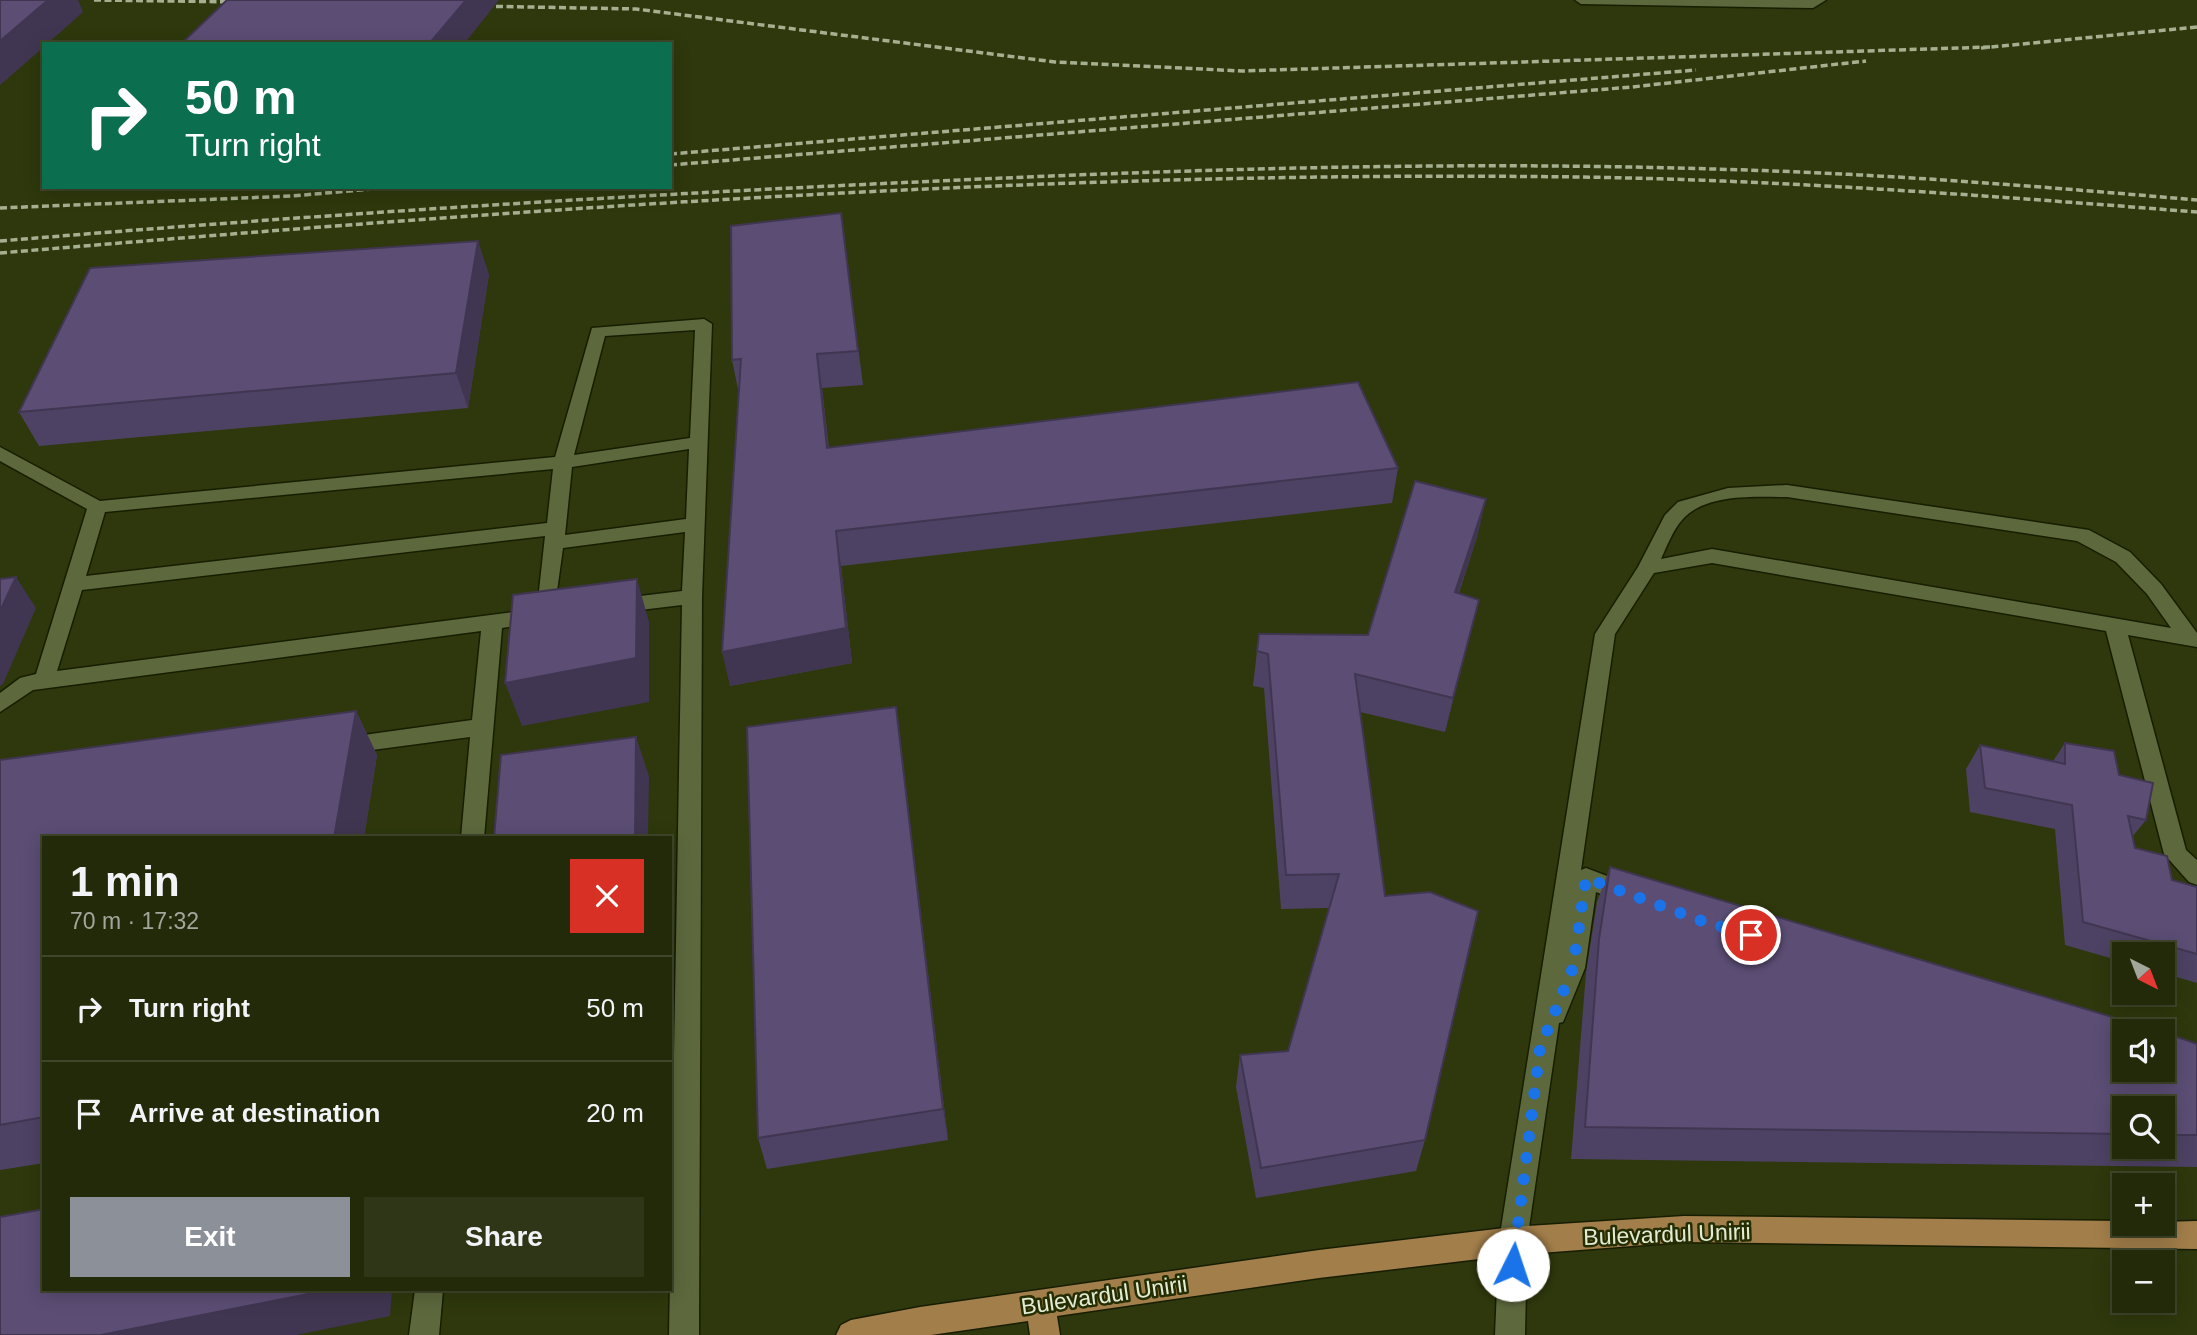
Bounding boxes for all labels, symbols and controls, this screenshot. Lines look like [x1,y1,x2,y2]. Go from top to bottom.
icon: right [70,70,161,161]
text: 50 m [185,70,297,124]
text: Turn right [185,127,321,163]
text: 1 min [70,858,180,905]
button: close [570,859,644,933]
pin [1721,905,1781,965]
text: 70 m · 17:32 [70,908,199,934]
icon: arrive [1732,916,1770,954]
north arrow [2112,942,2175,1004]
map controls [2112,942,2175,1313]
icon: right [70,990,108,1028]
text: Turn right [129,993,250,1023]
text: 50 m [586,993,644,1023]
button: sound [2112,1019,2175,1082]
icon: arrive [70,1095,108,1133]
button: search [2112,1096,2175,1159]
text: Arrive at destination [129,1098,380,1128]
text: 20 m [586,1098,644,1128]
button: + [2112,1173,2175,1236]
button: Exit [70,1197,350,1277]
button: Share [364,1197,644,1277]
street label: Bulevardul Unirii [1583,1218,1751,1250]
position arrow [1476,1228,1550,1302]
button: − [2112,1250,2175,1313]
street label: Bulevardul Unirii [1019,1270,1189,1320]

